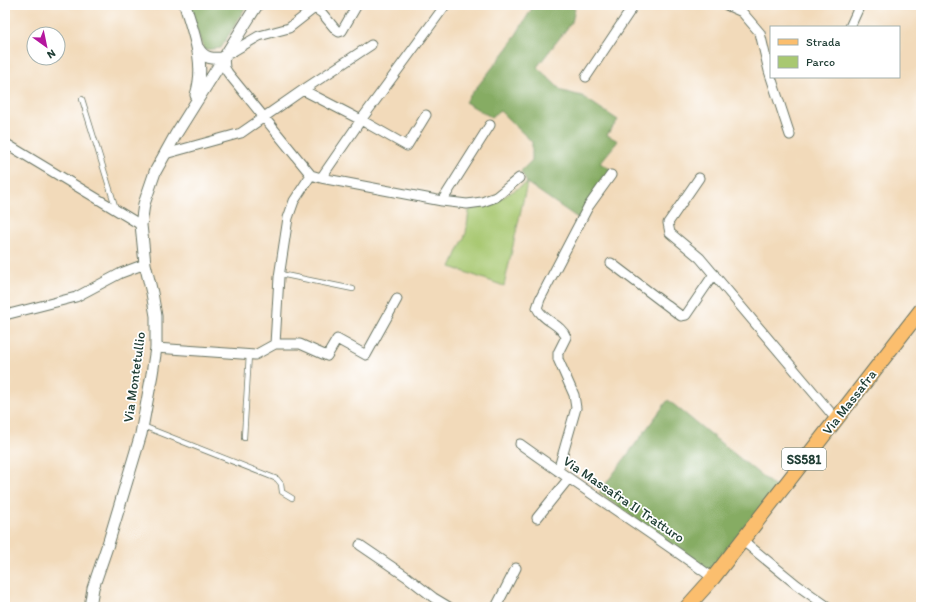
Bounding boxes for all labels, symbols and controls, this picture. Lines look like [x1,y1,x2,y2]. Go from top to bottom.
north arrow [26,26,66,66]
legend [770,26,900,78]
text: Strada [806,35,841,49]
text: N [45,46,58,61]
text: Parco [806,55,835,69]
street label: Via Montetullio [120,330,149,424]
street label: Via Massafra [819,366,880,438]
road number: SS581 [782,448,826,470]
street label: Via Massafra II Tratturo [560,452,688,546]

